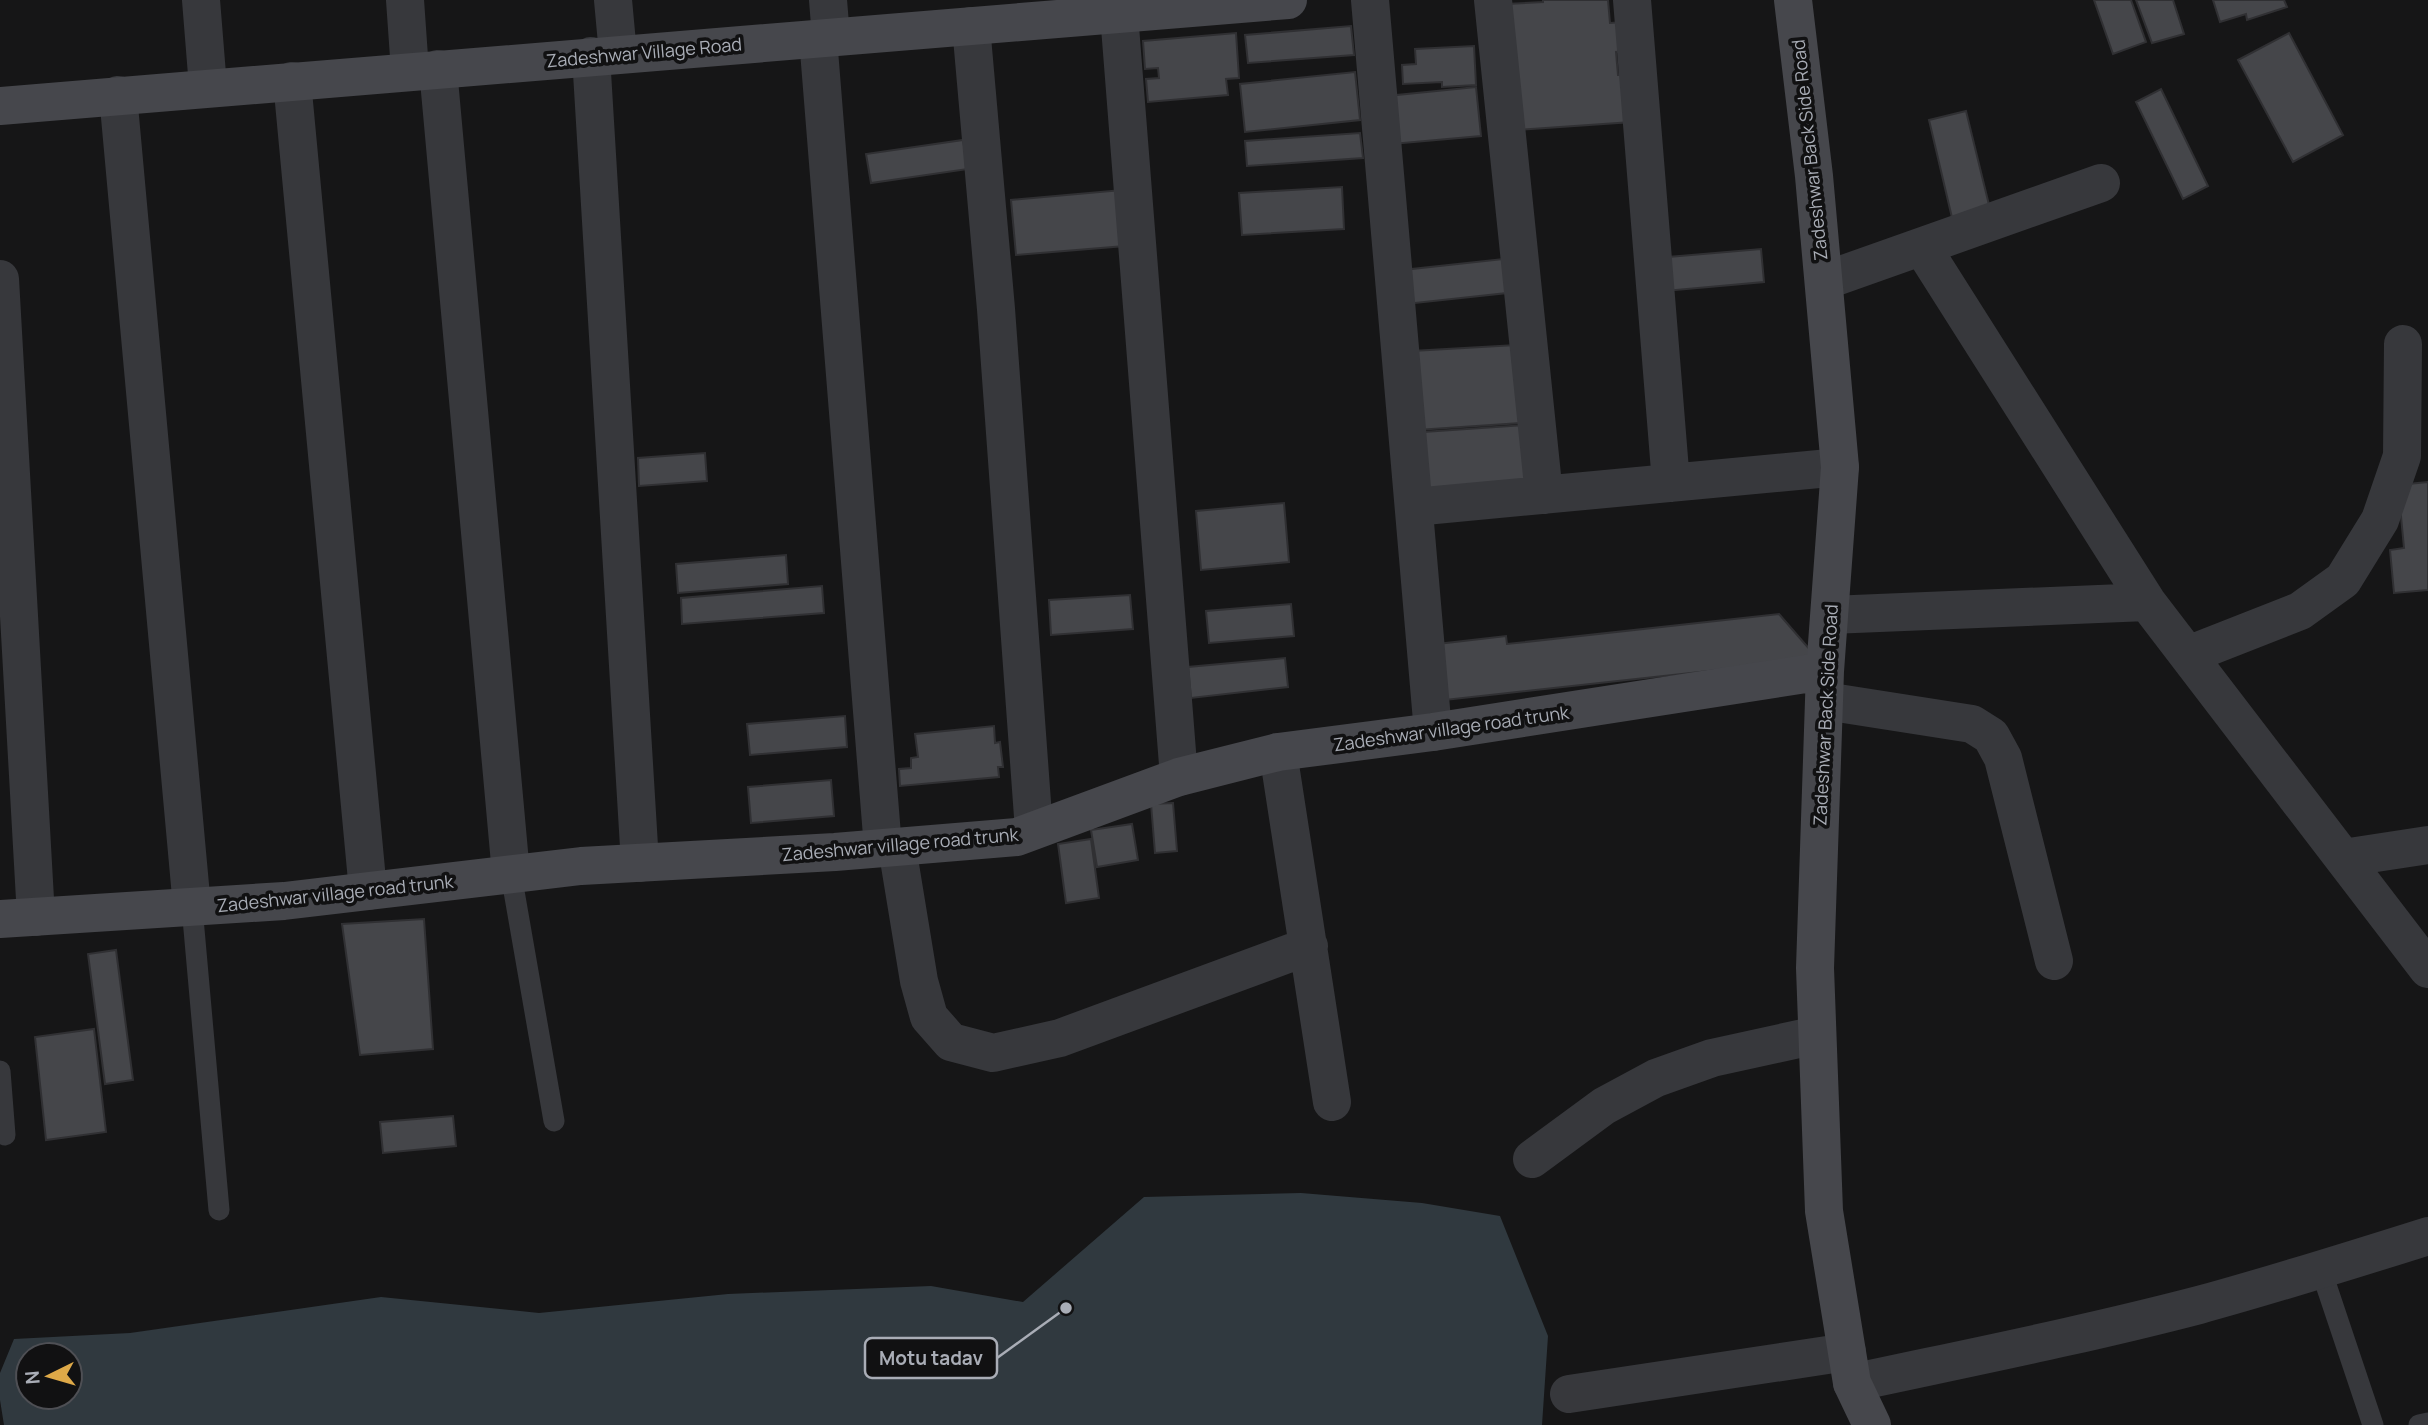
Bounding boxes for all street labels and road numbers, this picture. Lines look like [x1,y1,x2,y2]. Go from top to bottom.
street label: Zadeshwar Village Road [545,31,743,73]
street label: Zadeshwar Back Side Road [1785,38,1833,262]
street label: Zadeshwar Back Side Road [1807,604,1843,826]
street label: Zadeshwar village road trunk [1332,699,1571,756]
street label: Zadeshwar village road trunk [781,822,1020,866]
street label: Zadeshwar village road trunk [216,869,455,917]

